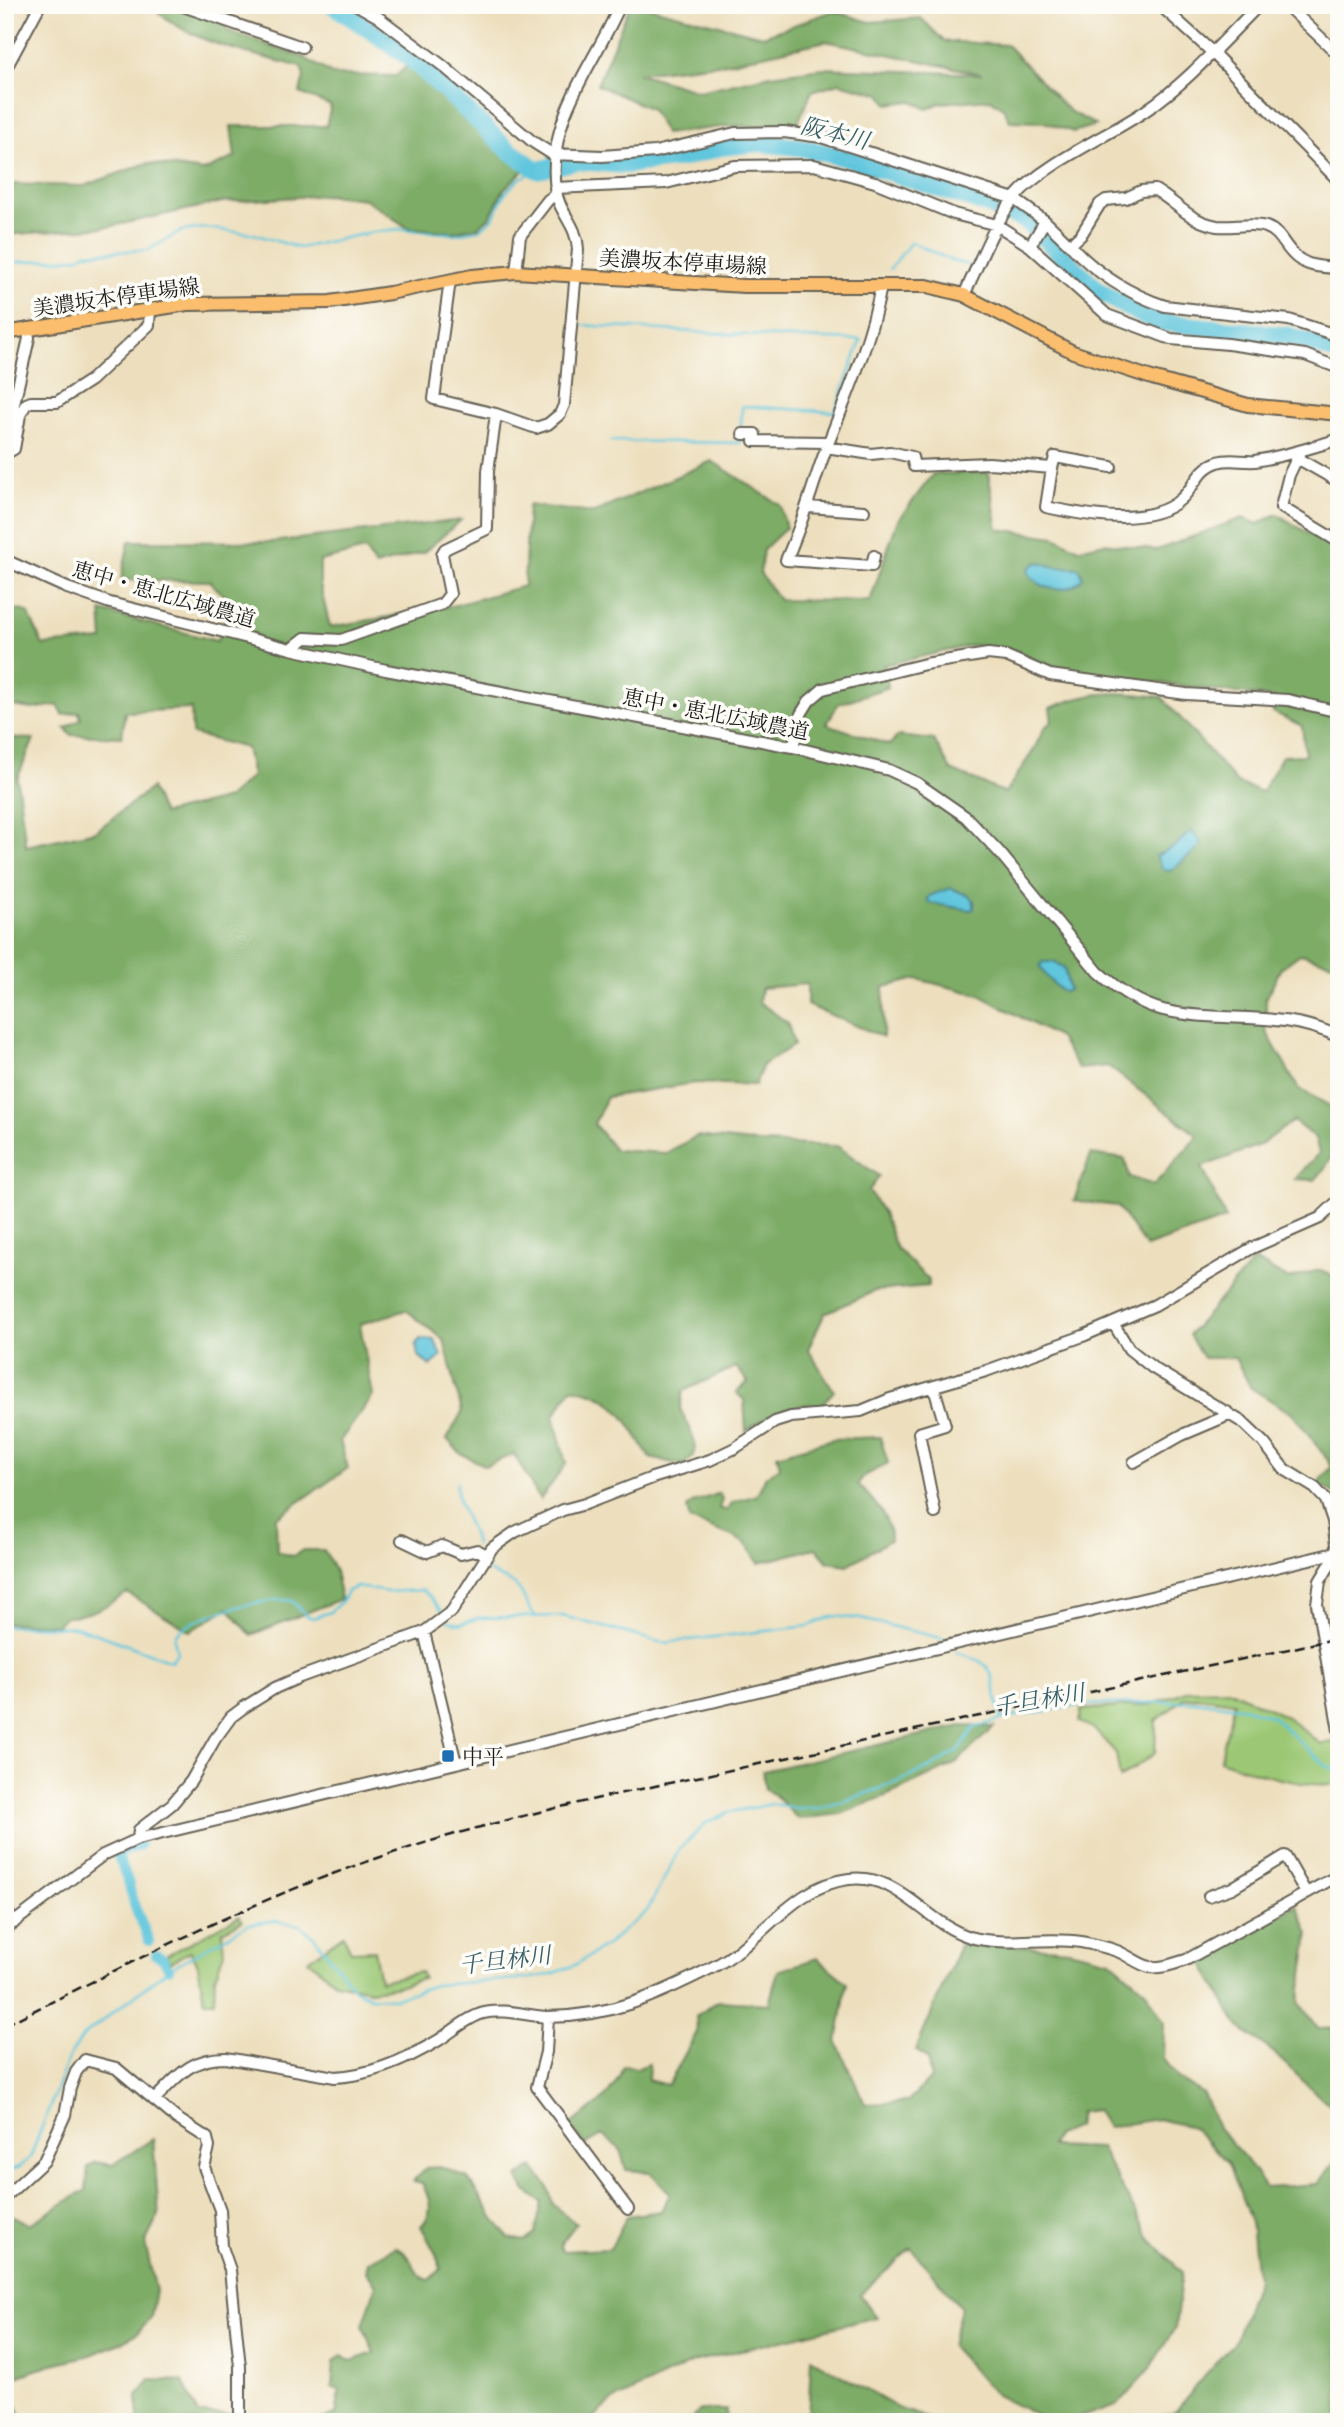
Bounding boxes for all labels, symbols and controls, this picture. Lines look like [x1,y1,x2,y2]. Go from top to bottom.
water label: 阪本川 [798,111,875,156]
street label: 美濃坂本停車場線 [598,245,768,279]
street label: 美濃坂本停車場線 [31,273,201,321]
street label: 恵中・恵北広域農道 [70,556,258,632]
street label: 恵中・恵北広域農道 [621,684,811,744]
water label: 千旦林川 [991,1678,1090,1722]
place label: 中平 [462,1744,504,1769]
marker: 中平 [440,1748,456,1764]
water label: 千旦林川 [458,1940,555,1980]

